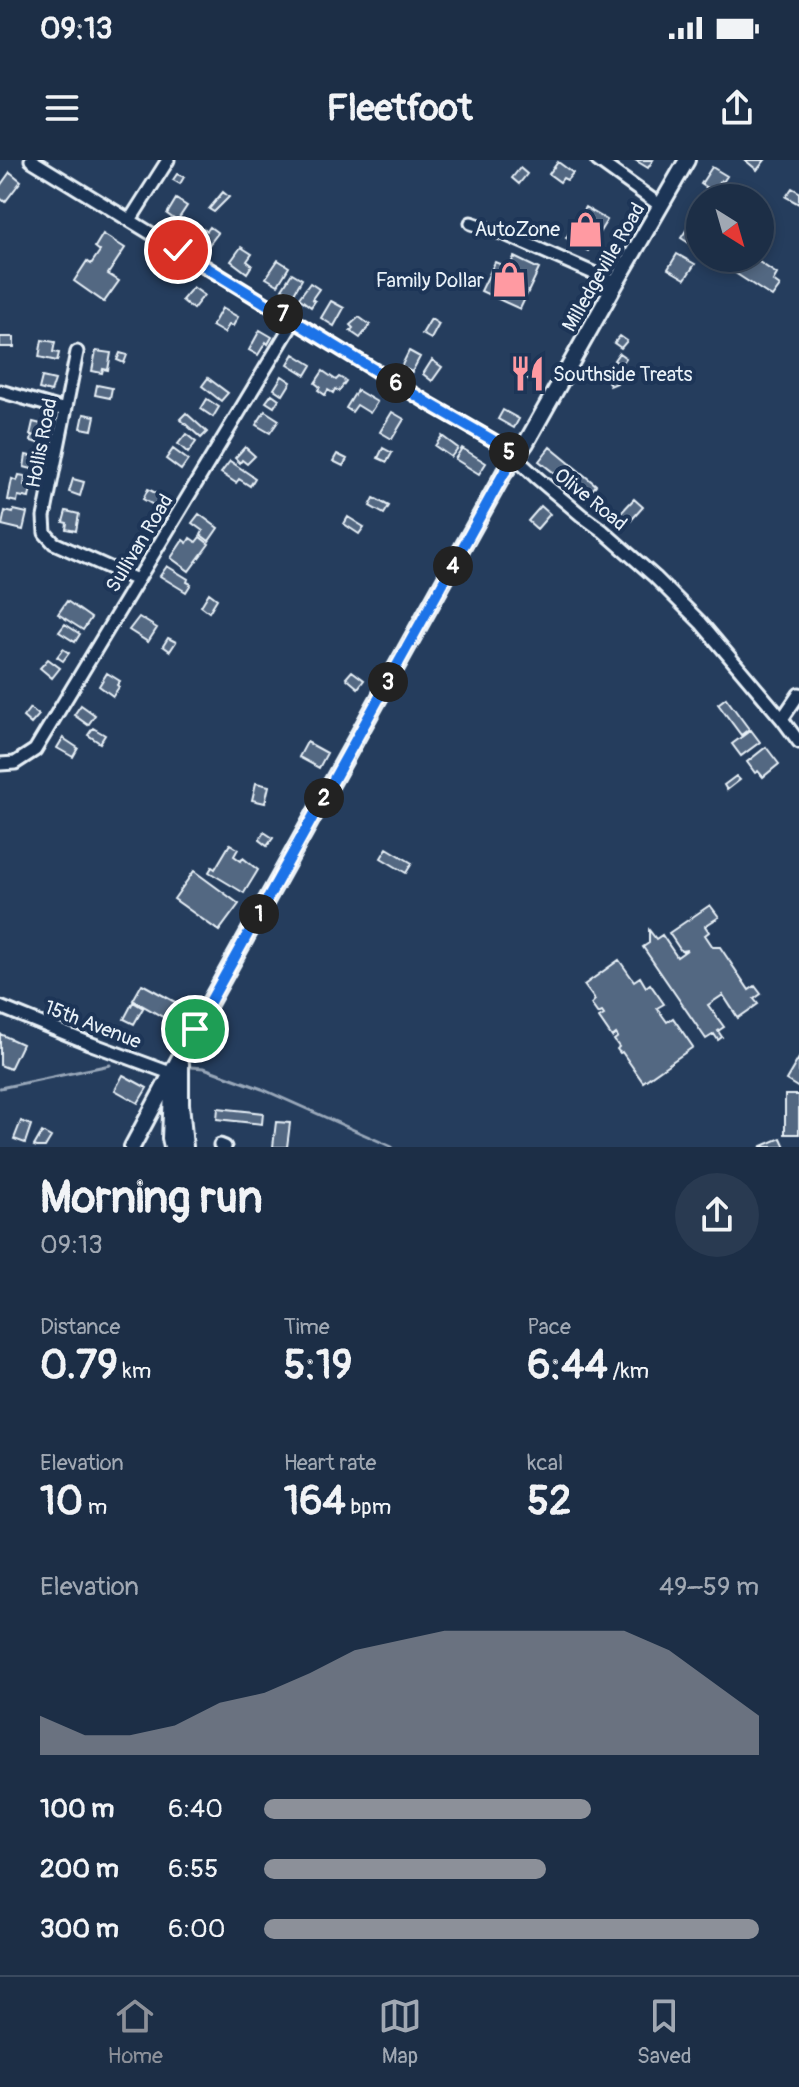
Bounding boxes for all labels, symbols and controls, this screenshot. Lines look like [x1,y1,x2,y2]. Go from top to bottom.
text: 09:13 [40,10,112,47]
icon: menu [40,86,84,130]
text: Fleetfoot [327,86,472,131]
icon: share [715,86,759,130]
north arrow [686,184,774,272]
map controls [686,184,774,272]
street label: Milledgeville Road [556,198,650,336]
shop icon: AutoZone [567,210,605,248]
pin [144,216,212,284]
place label: AutoZone [474,217,560,242]
icon: check [156,228,200,272]
shop icon: Family Dollar [491,261,529,299]
place label: Family Dollar [376,268,484,293]
pin: 7 [263,294,303,334]
text: 7 [277,300,289,328]
restaurant icon: Southside Treats [508,355,546,393]
place label: Southside Treats [553,362,692,387]
pin: 6 [376,363,416,403]
text: 6 [390,369,402,397]
street label: Hollis Road [21,396,62,490]
pin: 5 [489,432,529,472]
text: 5 [503,438,515,466]
street label: Olive Road [549,463,632,536]
street label: Sullivan Road [100,490,179,597]
pin: 4 [433,546,473,586]
text: 4 [447,552,459,580]
pin: 3 [368,662,408,702]
text: 3 [382,668,394,696]
pin: 2 [304,778,344,818]
text: 2 [318,784,330,812]
pin: 1 [239,894,279,934]
text: 1 [255,900,263,928]
street label: 15th Avenue [41,995,145,1054]
pin [161,995,229,1063]
icon: arrive [173,1007,217,1051]
text: Morning run [40,1171,263,1226]
button: share [675,1173,759,1257]
text: 09:13 [40,1229,103,1261]
text: Distance [40,1313,120,1341]
text: Time [284,1313,330,1341]
text: Pace [527,1313,571,1341]
text: 0.79 [40,1341,118,1390]
text: 5:19 [284,1341,352,1390]
text: 6:44 [527,1341,608,1390]
text: km [118,1357,151,1385]
text: /km [608,1357,649,1385]
text: Elevation [40,1449,124,1477]
text: Heart rate [284,1449,376,1477]
text: kcal [527,1449,563,1477]
text: 10 [40,1477,83,1526]
text: 164 [284,1477,346,1526]
text: 52 [527,1477,571,1526]
text: m [83,1493,107,1521]
text: bpm [346,1493,391,1521]
text: Elevation [40,1571,139,1603]
text: 49–59 m [659,1571,759,1603]
text: 100 m [40,1793,114,1825]
text: 6:40 [168,1793,223,1825]
text: 200 m [40,1853,119,1885]
text: 6:55 [168,1853,218,1885]
text: 300 m [40,1913,119,1945]
text: 6:00 [168,1913,226,1945]
tab: Home [107,1994,163,2070]
tab: Map [378,1994,422,2070]
tab: Saved [637,1994,691,2070]

